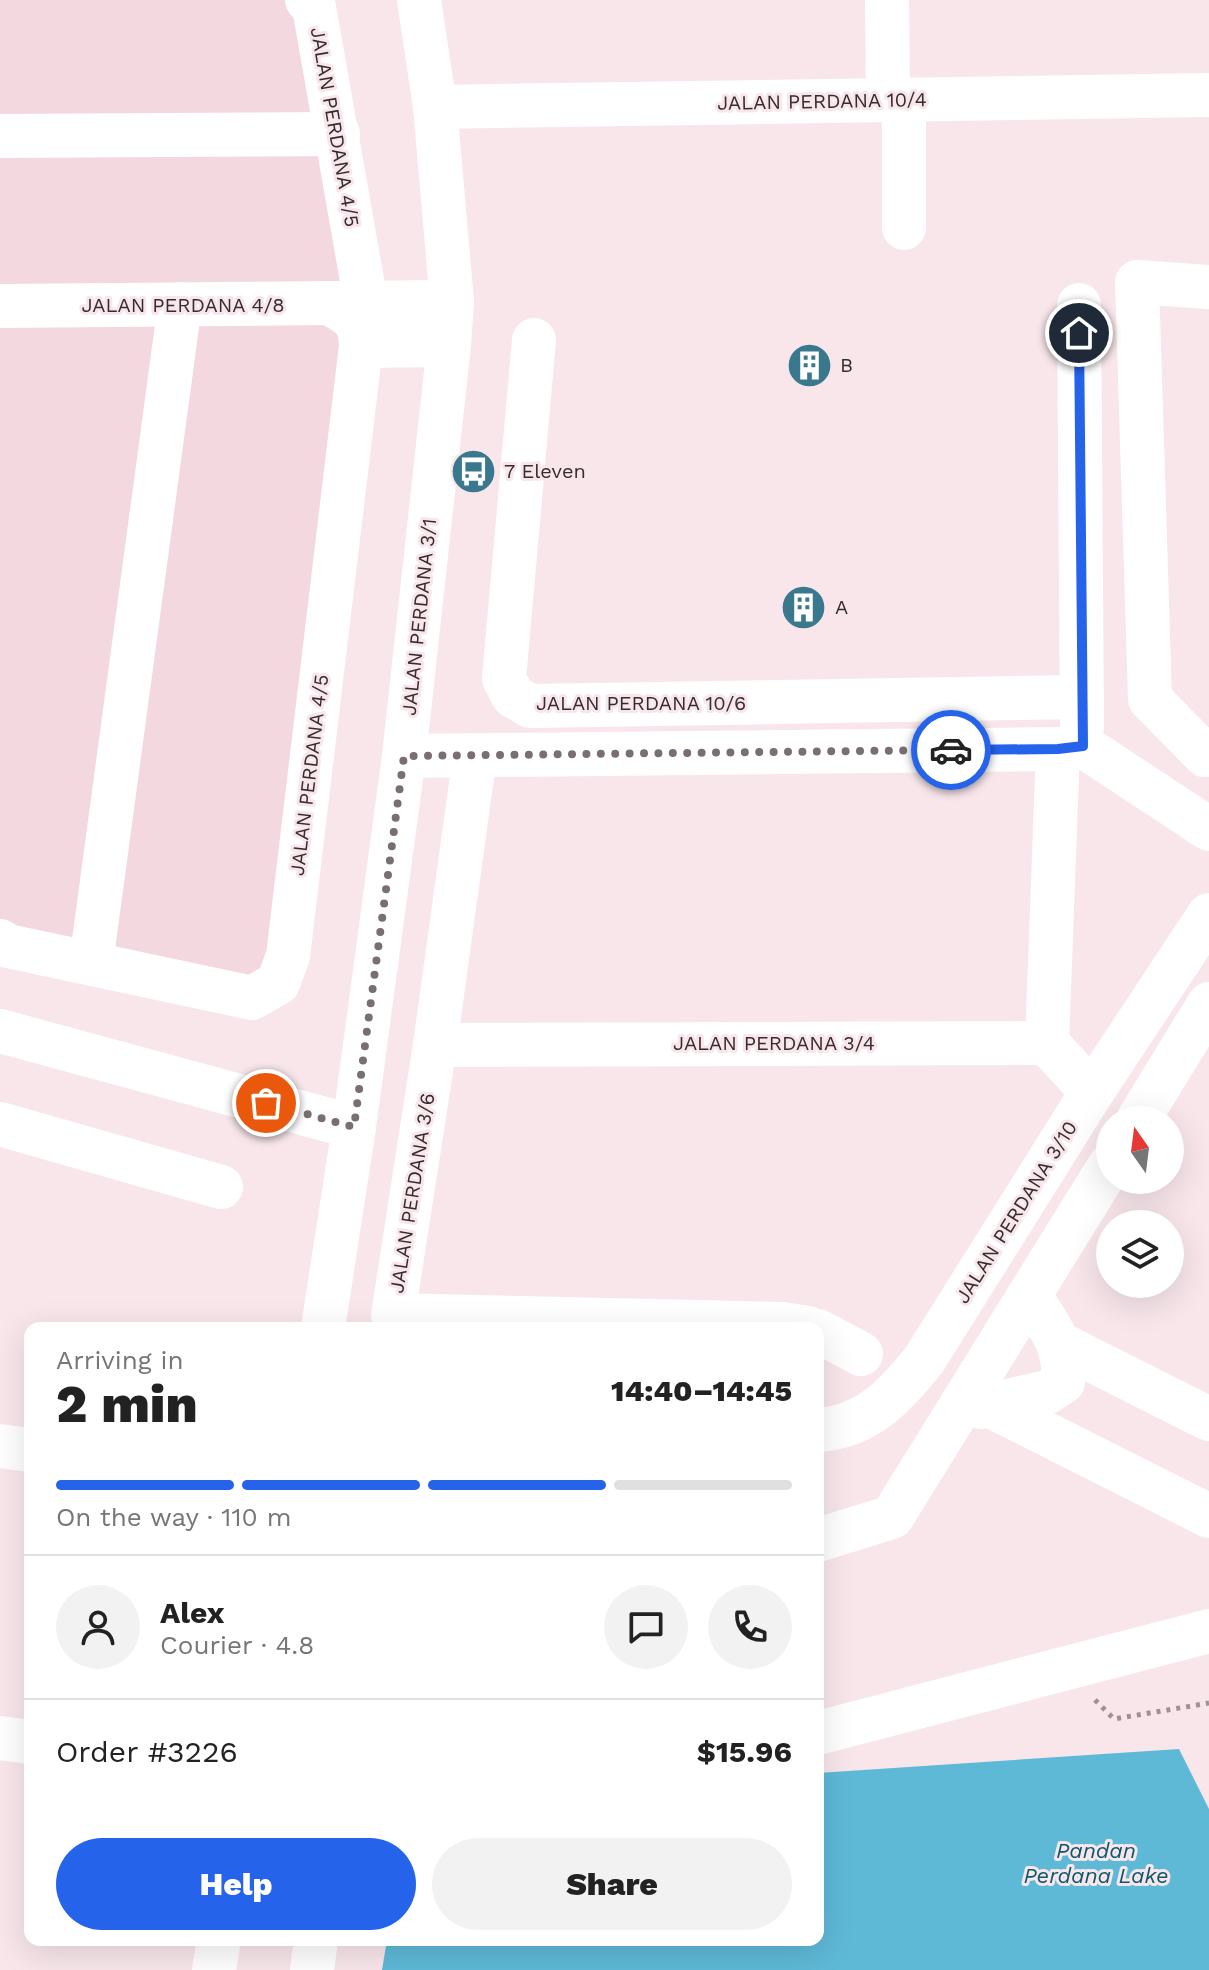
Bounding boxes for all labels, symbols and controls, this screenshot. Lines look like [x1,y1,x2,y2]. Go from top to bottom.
street label: JALAN PERDANA 4/5 [306,25,364,229]
street label: JALAN PERDANA 10/4 [717,87,927,115]
street label: JALAN PERDANA 4/8 [81,293,285,317]
pin [1045,299,1113,367]
icon: home [1057,311,1101,355]
building icon: B [785,341,833,389]
place label: B [840,353,853,377]
bus stop icon: 7 Eleven [449,447,497,495]
place label: 7 Eleven [504,459,586,483]
street label: JALAN PERDANA 3/1 [397,517,441,717]
building icon: A [780,583,828,631]
place label: A [835,595,848,619]
street label: JALAN PERDANA 4/5 [285,673,333,877]
street label: JALAN PERDANA 10/6 [536,691,746,715]
courier [911,710,991,790]
icon: car [929,728,973,772]
street label: JALAN PERDANA 3/4 [673,1031,875,1055]
pin [232,1069,300,1137]
icon: bag [244,1081,288,1125]
street label: JALAN PERDANA 3/6 [384,1091,440,1295]
north arrow [1096,1106,1184,1194]
map controls [1096,1106,1184,1298]
street label: JALAN PERDANA 3/10 [950,1116,1082,1308]
button: layers [1096,1210,1184,1298]
text: Arriving in [56,1345,184,1375]
text: 14:40–14:45 [611,1373,792,1408]
text: 2 min [56,1374,198,1435]
text: On the way · 110 m [56,1502,291,1532]
button: person [56,1585,140,1669]
button: chat [604,1585,688,1669]
button: phone [708,1585,792,1669]
text: Alex [160,1595,224,1630]
text: Courier · 4.8 [160,1630,314,1660]
text: Order #3226 [56,1734,238,1769]
text: $15.96 [697,1734,792,1769]
button: Help [56,1838,416,1930]
button: Share [432,1838,792,1930]
water label: Pandan Perdana Lake [1023,1838,1169,1888]

